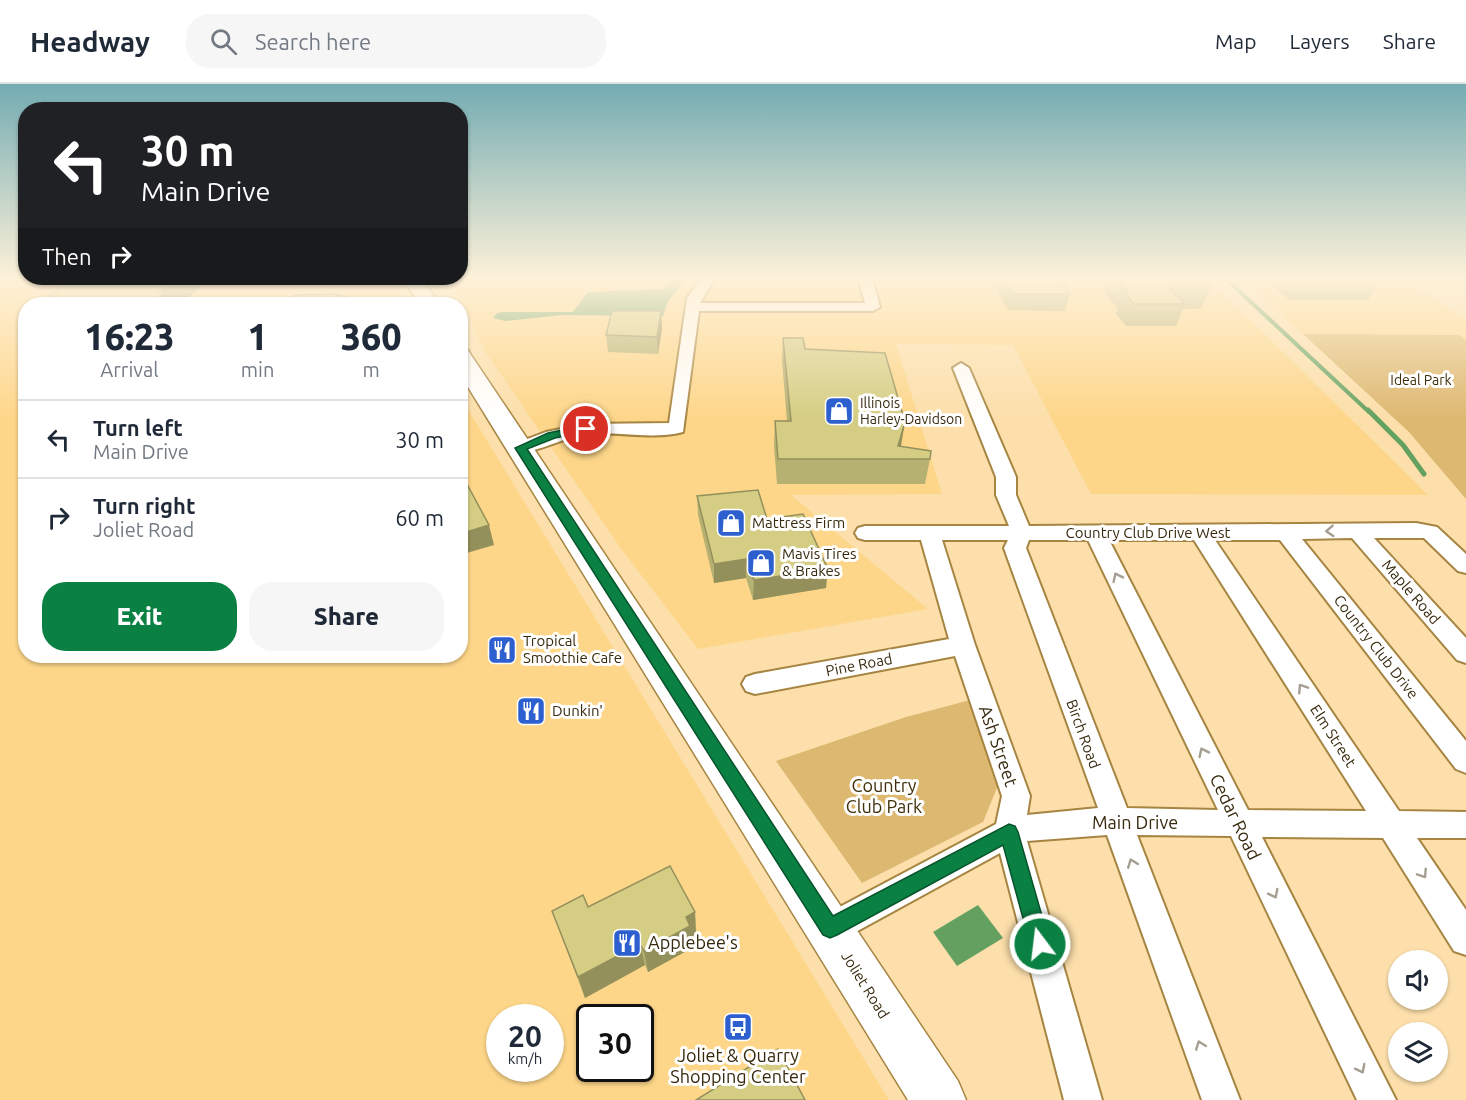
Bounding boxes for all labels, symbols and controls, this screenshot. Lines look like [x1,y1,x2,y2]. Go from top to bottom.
search box [186,14,606,68]
icon: search [207,25,240,58]
text: Headway [30,26,150,57]
text: Search here [255,29,371,54]
text: Map [1215,29,1256,53]
text: Layers [1289,29,1350,53]
text: Share [1383,29,1436,53]
icon: left [42,126,120,204]
text: 30 m [141,127,235,174]
text: Main Drive [141,176,270,206]
icon: right [104,240,137,273]
text: Then [42,244,92,269]
text: 16:23 [84,316,174,357]
text: 1 [247,316,268,357]
text: 360 [341,316,402,357]
text: Arrival [100,358,159,381]
text: min [241,358,274,381]
text: m [363,358,380,381]
park label: Ideal Park [1390,372,1452,388]
shop icon: Illinois Harley-Davidson [823,395,855,427]
place label: Illinois Harley-Davidson [860,395,962,427]
pin [560,403,611,454]
icon: arrive [569,412,602,445]
text: Turn left [93,415,183,440]
icon: left [42,423,75,456]
text: 30 m [395,427,444,452]
text: Main Drive [93,440,189,463]
text: Turn right [93,493,195,518]
icon: right [42,501,75,534]
text: 60 m [395,505,444,530]
shop icon: Mattress Firm [715,507,747,539]
place label: Mattress Firm [752,514,845,531]
text: Joliet Road [93,518,194,541]
street label: Country Club Drive West [1066,524,1230,541]
one-way arrow [1325,524,1334,537]
place label: Mavis Tires & Brakes [782,545,856,579]
shop icon: Mavis Tires & Brakes [745,547,777,579]
street label: Maple Road [1379,556,1444,627]
one-way arrow [1112,572,1124,583]
button: Exit [42,582,237,651]
button: Share [249,582,444,651]
street label: Country Club Drive [1331,591,1422,702]
place label: Tropical Smoothie Cafe [523,632,622,666]
restaurant icon: Tropical Smoothie Cafe [486,634,518,666]
street label: Pine Road [824,650,894,679]
one-way arrow [1297,684,1309,694]
restaurant icon: Dunkin' [515,695,547,727]
street label: Birch Road [1063,697,1104,771]
street label: Elm Street [1307,701,1360,770]
place label: Dunkin' [552,702,603,719]
street label: Ash Street [976,703,1022,789]
one-way arrow [1199,747,1210,758]
street label: Cedar Road [1206,770,1265,863]
park label: Country Club Park [846,775,922,816]
street label: Main Drive [1092,812,1178,832]
one-way arrow [1126,858,1139,869]
one-way arrow [1416,867,1427,878]
one-way arrow [1267,888,1278,899]
position arrow [1008,912,1072,976]
restaurant icon: Applebee's [611,927,643,959]
place label: Applebee's [648,932,738,952]
street label: Joliet Road [838,948,893,1021]
map controls [1388,950,1448,1082]
button: sound [1388,950,1448,1010]
speed limit sign: 30 [576,1004,654,1082]
bus stop icon: Joliet & Quarry Shopping Center [722,1011,754,1043]
text: 20 [508,1019,542,1053]
button: layers [1388,1022,1448,1082]
one-way arrow [1195,1040,1208,1051]
place label: Joliet & Quarry Shopping Center [670,1045,806,1086]
text: km/h [508,1050,542,1067]
one-way arrow [1354,1062,1366,1073]

